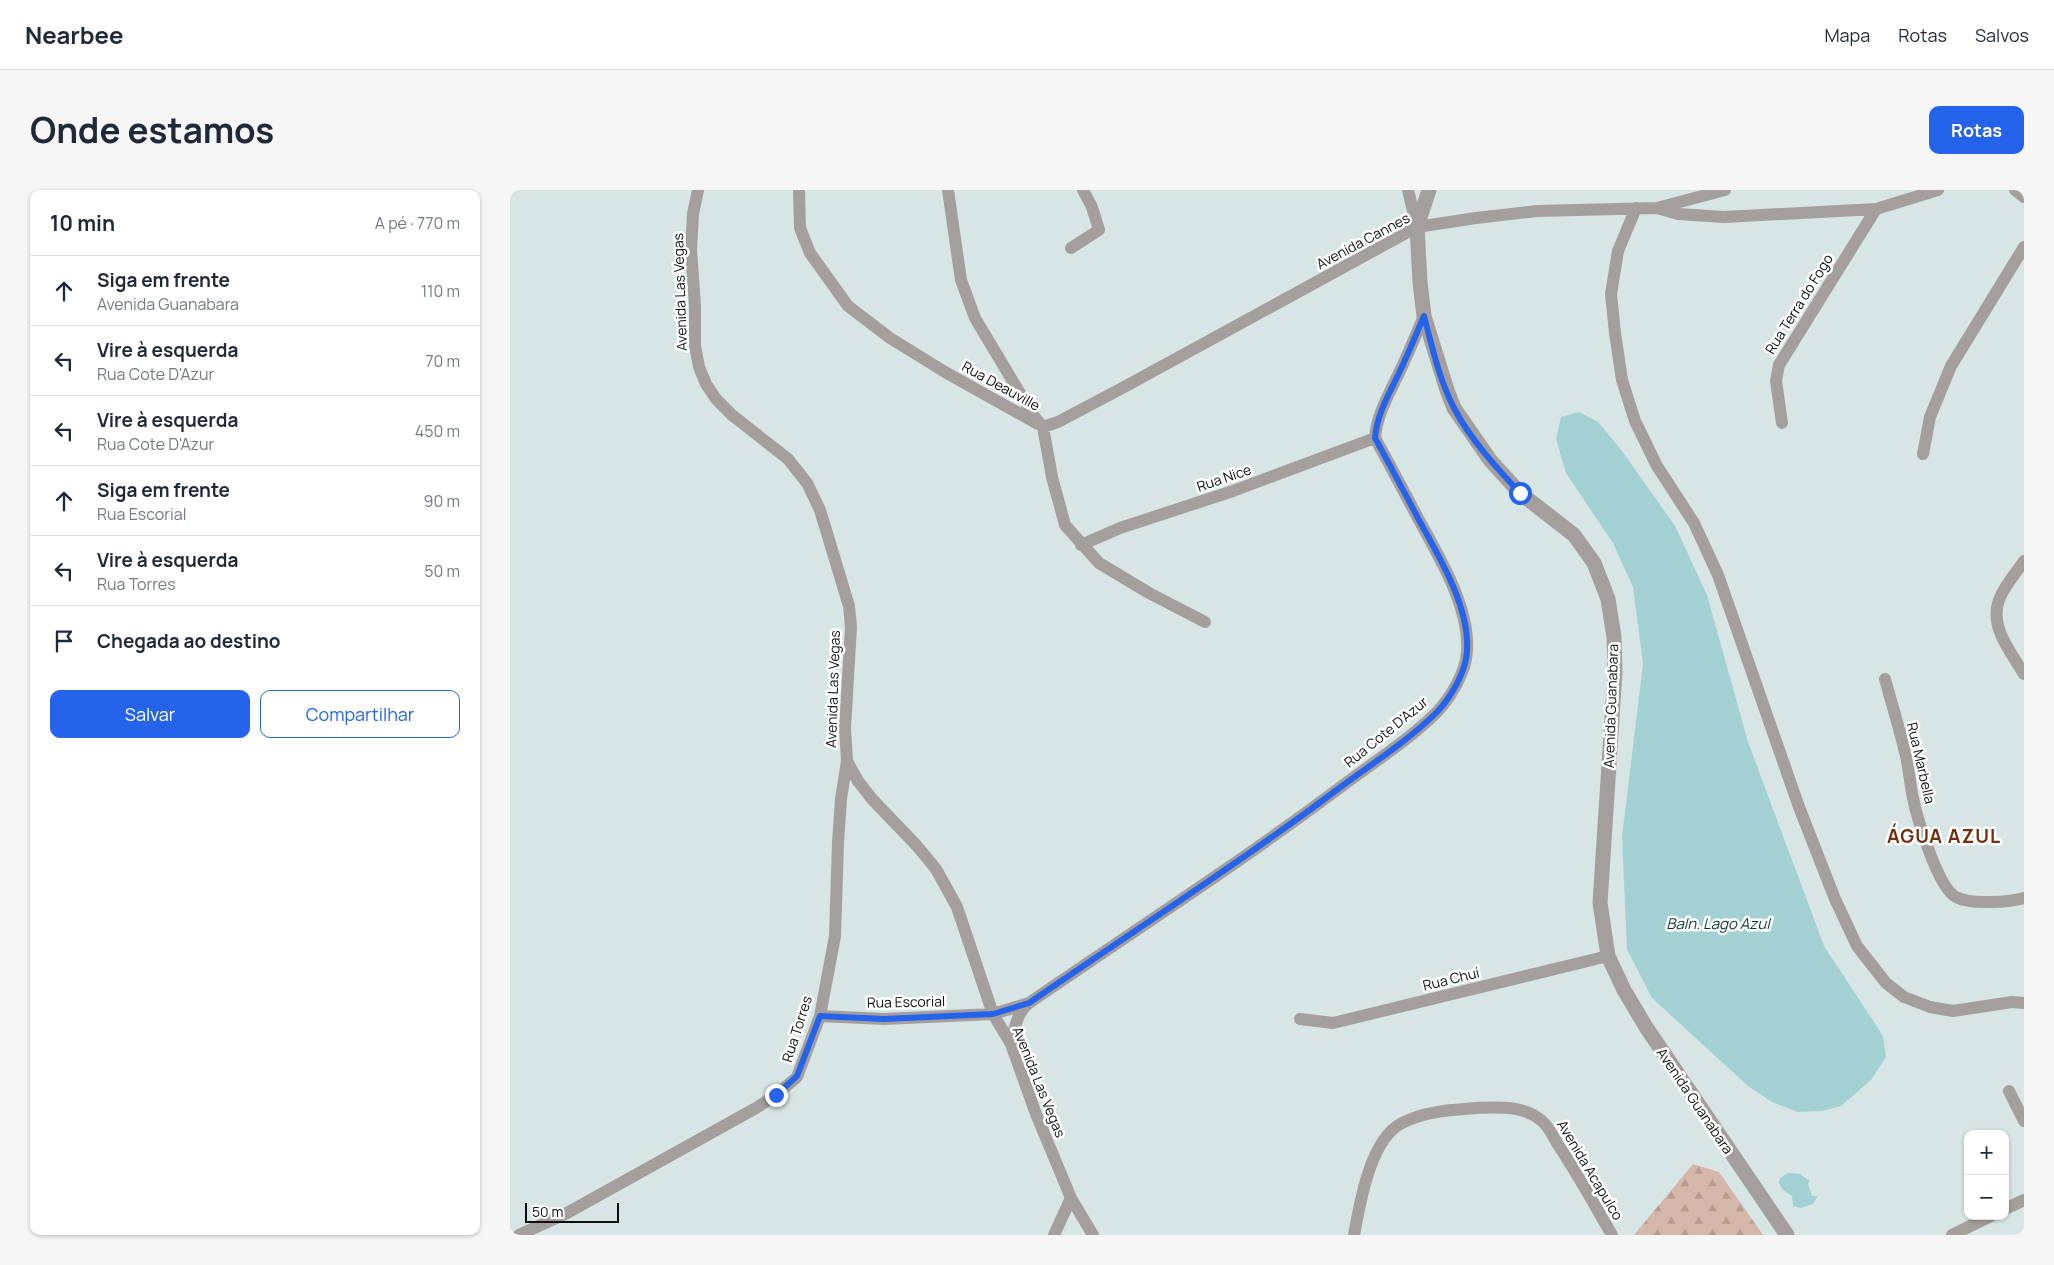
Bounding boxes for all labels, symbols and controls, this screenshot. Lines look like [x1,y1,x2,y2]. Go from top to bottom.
text: Nearbee [25,18,124,51]
text: Mapa [1824,23,1870,47]
text: Rotas [1898,23,1947,47]
text: Salvos [1975,23,2029,47]
text: Onde estamos [30,106,274,154]
button: Rotas [1929,106,2024,154]
street label: Avenida Cannes [1313,208,1413,273]
text: 10 min [50,209,115,237]
text: A pé · 770 m [375,212,460,234]
street label: Avenida Las Vegas [668,233,691,351]
street label: Rua Terra do Fogo [1760,250,1837,357]
text: Siga em frente [97,267,230,293]
icon: ahead [50,277,78,305]
text: 110 m [421,280,460,302]
text: Avenida Guanabara [97,293,239,315]
text: Vire à esquerda [97,337,238,363]
icon: left [50,347,78,375]
text: 70 m [425,350,460,372]
street label: Rua Deauville [959,356,1044,415]
text: Rua Cote D'Azur [97,363,214,385]
text: Vire à esquerda [97,407,238,433]
icon: left [50,417,78,445]
text: 450 m [415,420,460,442]
text: Rua Cote D'Azur [97,433,214,455]
street label: Rua Nice [1194,459,1254,496]
text: Siga em frente [97,477,230,503]
route start [1509,482,1532,505]
icon: ahead [50,487,78,515]
text: 90 m [424,490,460,512]
text: Rua Escorial [97,503,186,525]
text: Vire à esquerda [97,547,238,573]
icon: left [50,557,78,585]
text: 50 m [424,560,460,582]
text: Rua Torres [97,573,176,595]
icon: arrive [50,627,78,655]
text: Chegada ao destino [97,628,280,654]
street label: Avenida Las Vegas [821,630,844,748]
street label: Avenida Guanabara [1599,644,1622,768]
button: Salvar [50,690,250,738]
button: Compartilhar [260,690,460,738]
street label: Rua Cote D'Azur [1340,692,1432,771]
street label: Rua Marbella [1903,720,1940,806]
district label: ÁGUA AZUL [1887,823,2001,849]
water label: Baln. Lago Azul [1666,913,1772,934]
street label: Rua Chuí [1421,962,1481,995]
street label: Rua Escorial [867,991,945,1012]
street label: Rua Torres [777,993,816,1064]
street label: Avenida Las Vegas [1009,1024,1070,1140]
street label: Avenida Guanabara [1653,1044,1738,1158]
route end [765,1084,788,1107]
street label: Avenida Acapulco [1553,1116,1628,1223]
map controls [1964,1130,2009,1220]
button: + [1964,1130,2009,1175]
button: − [1964,1175,2009,1220]
scale bar [525,1200,619,1223]
text: 50 m [532,1202,563,1221]

